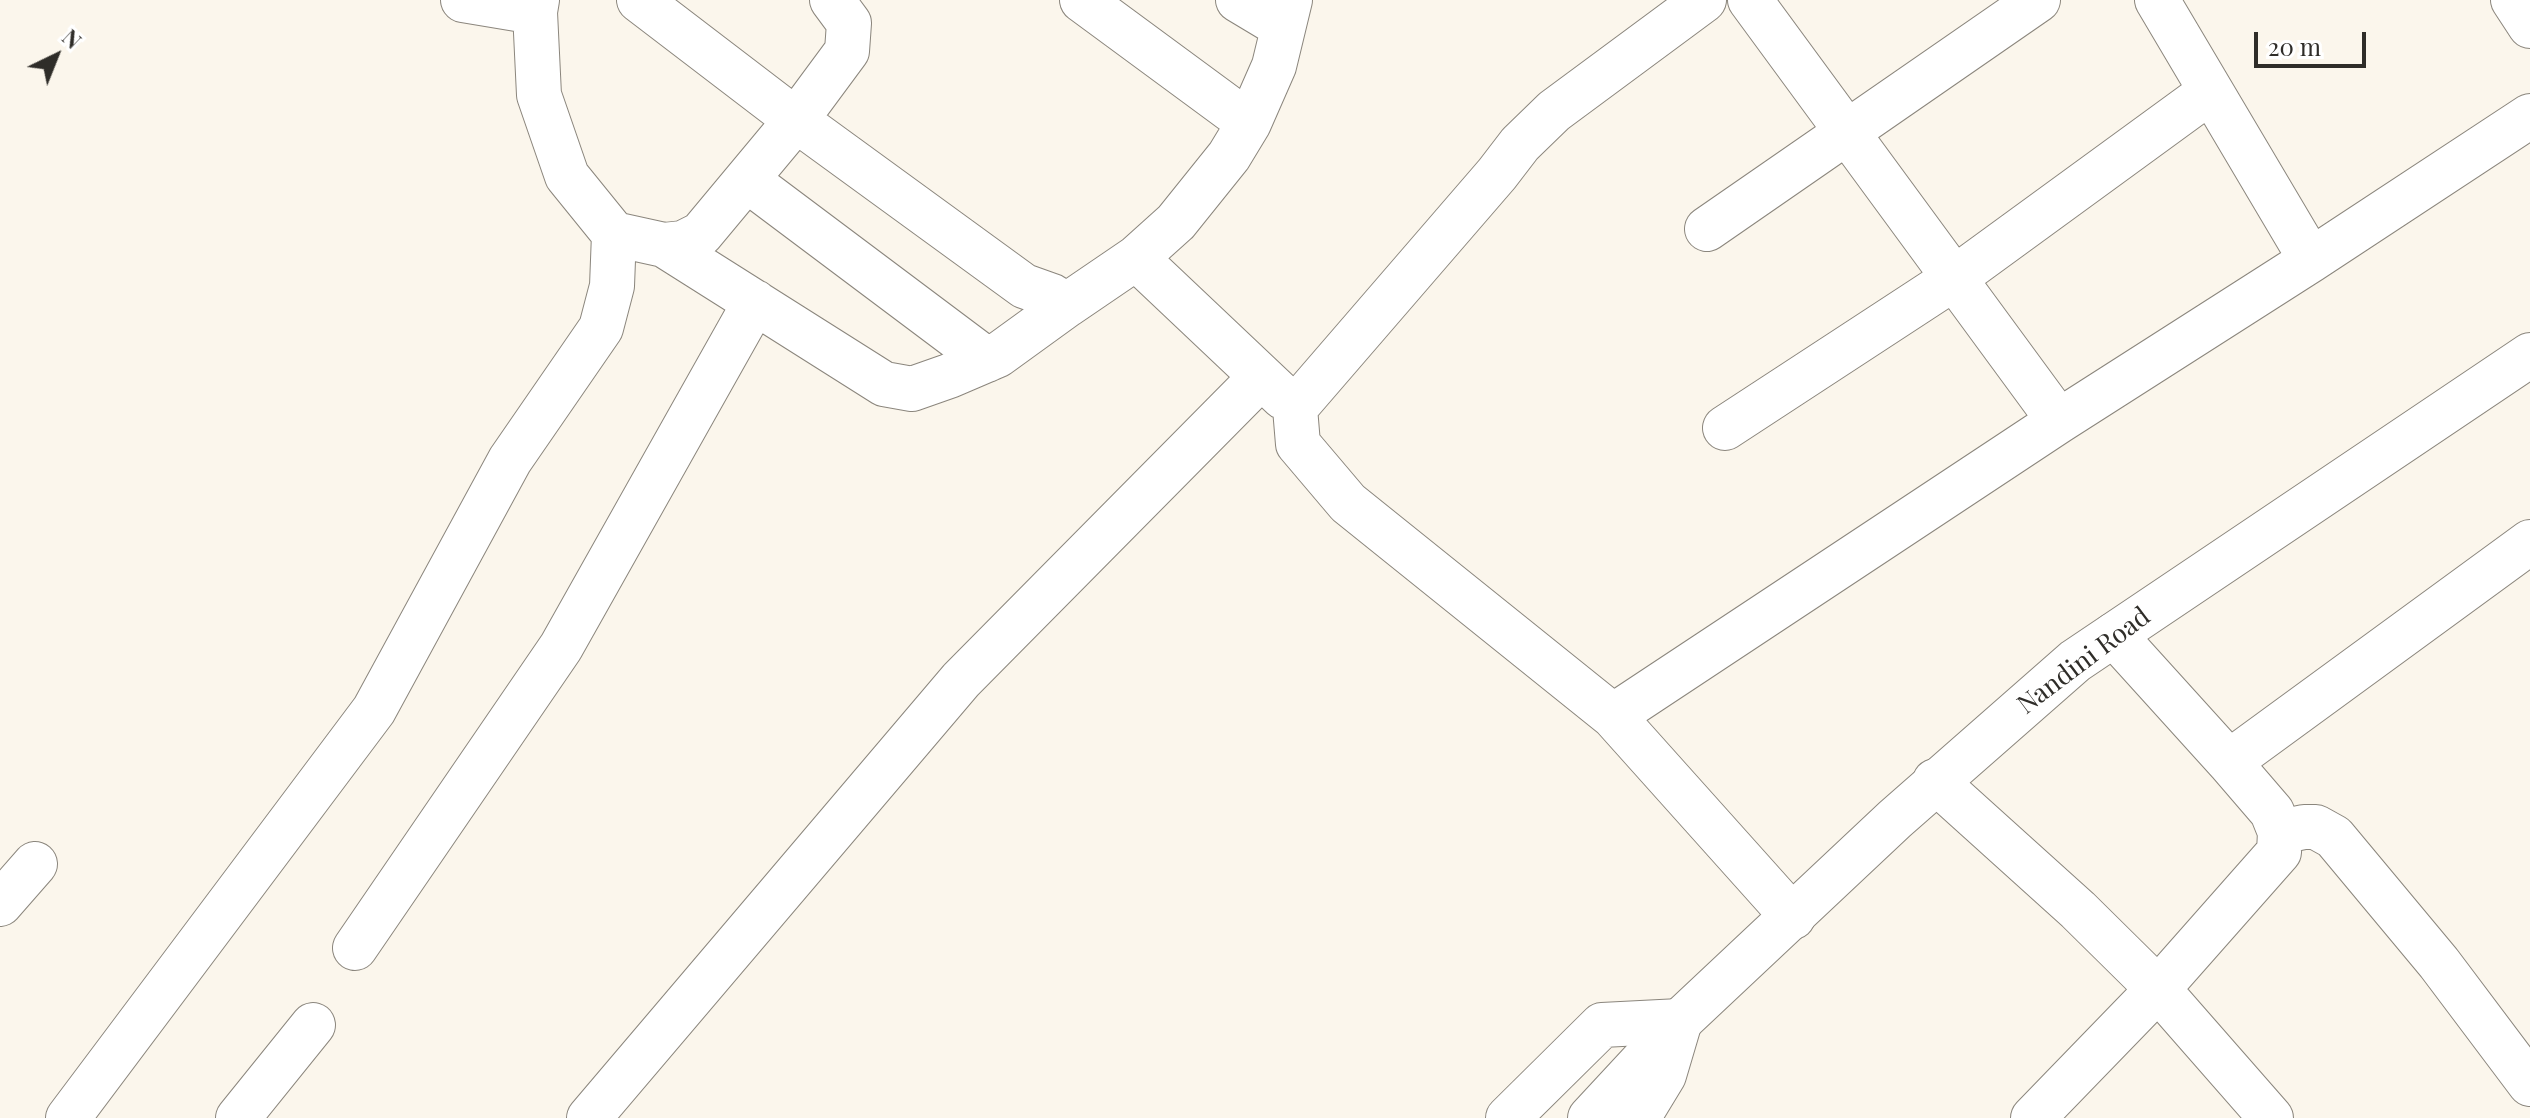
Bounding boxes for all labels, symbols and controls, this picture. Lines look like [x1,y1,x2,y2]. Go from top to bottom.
north arrow [16,16,96,96]
scale bar [2258,16,2370,66]
text: N [56,22,88,55]
text: 20 m [2268,30,2321,62]
street label: Nandini Road [2012,601,2156,721]

